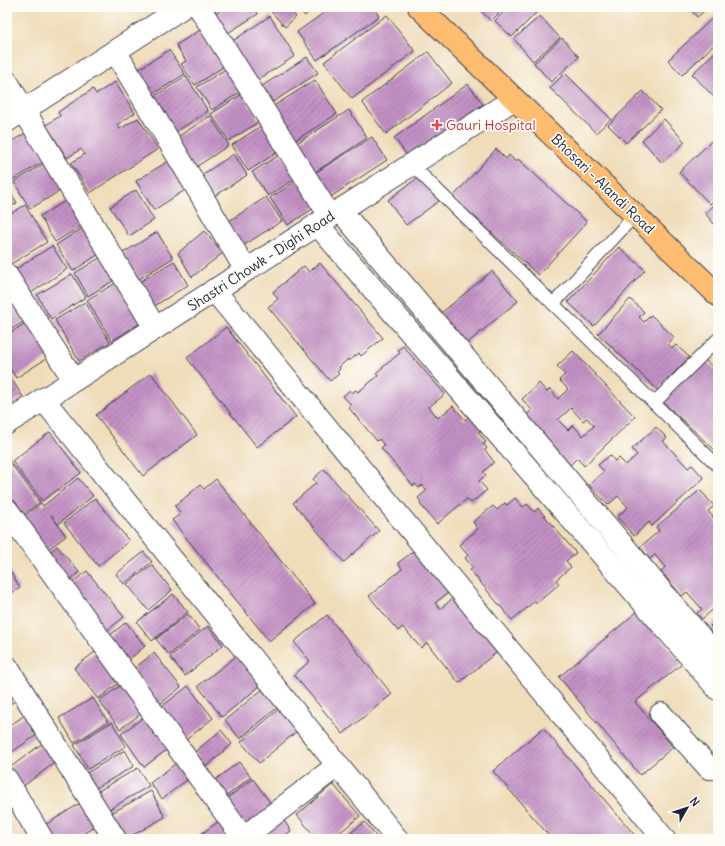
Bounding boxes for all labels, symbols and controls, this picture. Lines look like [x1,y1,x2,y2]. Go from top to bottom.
place label: Gauri Hospital [446,116,536,134]
marker: Gauri Hospital [431,119,443,131]
street label: Bhosari - Alandi Road [548,130,658,238]
street label: Shastri Chowk - Dighi Road [184,207,338,315]
north arrow [667,788,707,828]
text: N [687,794,703,809]

